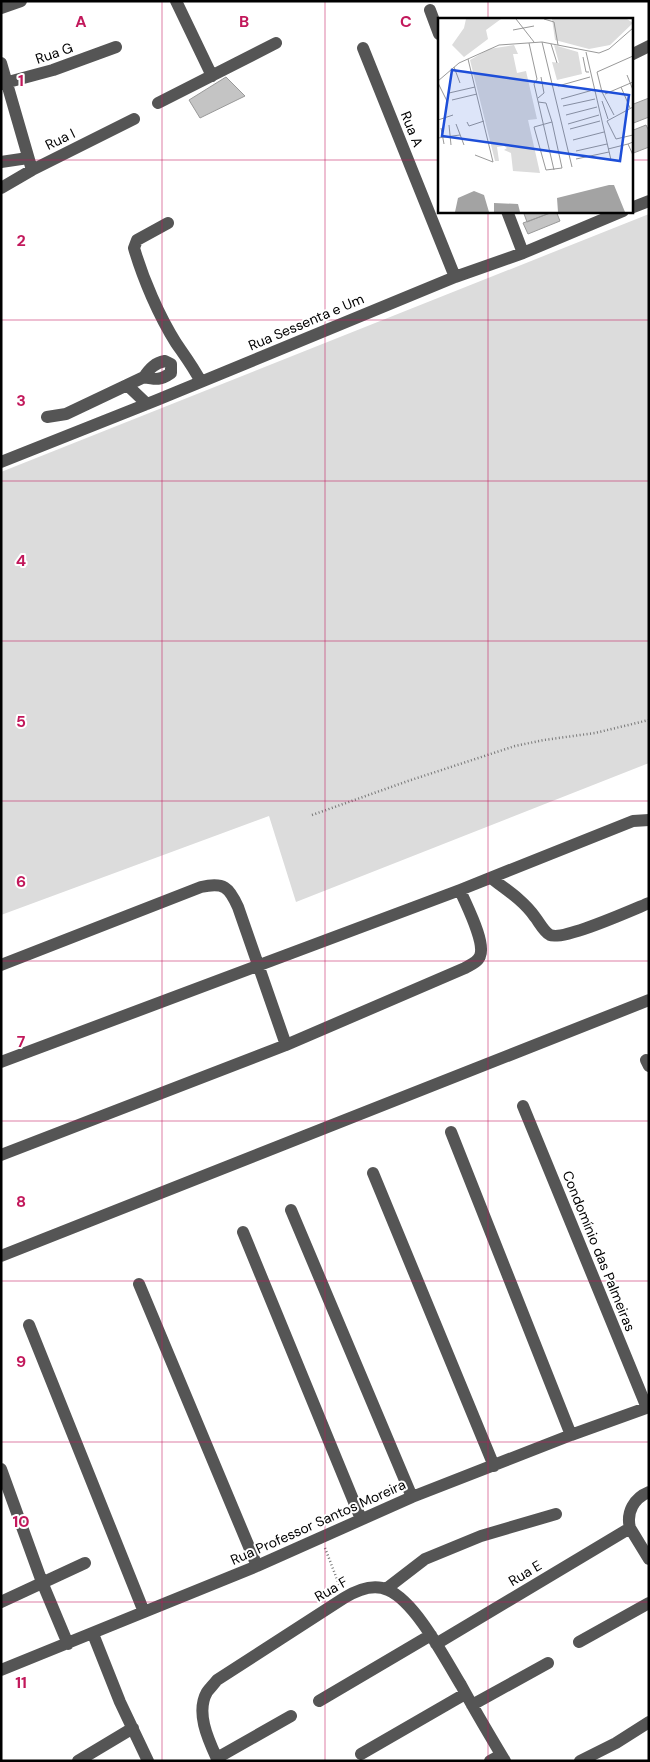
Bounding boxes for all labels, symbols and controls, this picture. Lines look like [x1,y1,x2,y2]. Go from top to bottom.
text: A [75,11,87,32]
text: B [239,11,249,32]
text: C [400,11,412,32]
inset map [438,18,632,212]
street label: Rua G [33,38,75,68]
text: 1 [18,70,24,91]
street label: Rua A [397,108,427,150]
street label: Rua I [42,124,78,154]
text: 2 [16,230,26,251]
street label: Rua Sessenta e Um [245,289,367,355]
text: 3 [16,390,26,411]
text: 4 [16,550,26,571]
text: 5 [16,711,26,732]
text: 6 [16,871,26,892]
text: 7 [17,1031,26,1052]
street label: Condomínio das Palmeiras [558,1168,640,1334]
text: 8 [16,1191,26,1212]
text: 9 [16,1351,26,1372]
street label: Rua Professor Santos Moreira [228,1475,408,1569]
text: 10 [12,1511,30,1532]
street label: Rua E [505,1556,545,1590]
street label: Rua F [311,1572,351,1606]
text: 11 [15,1672,27,1693]

